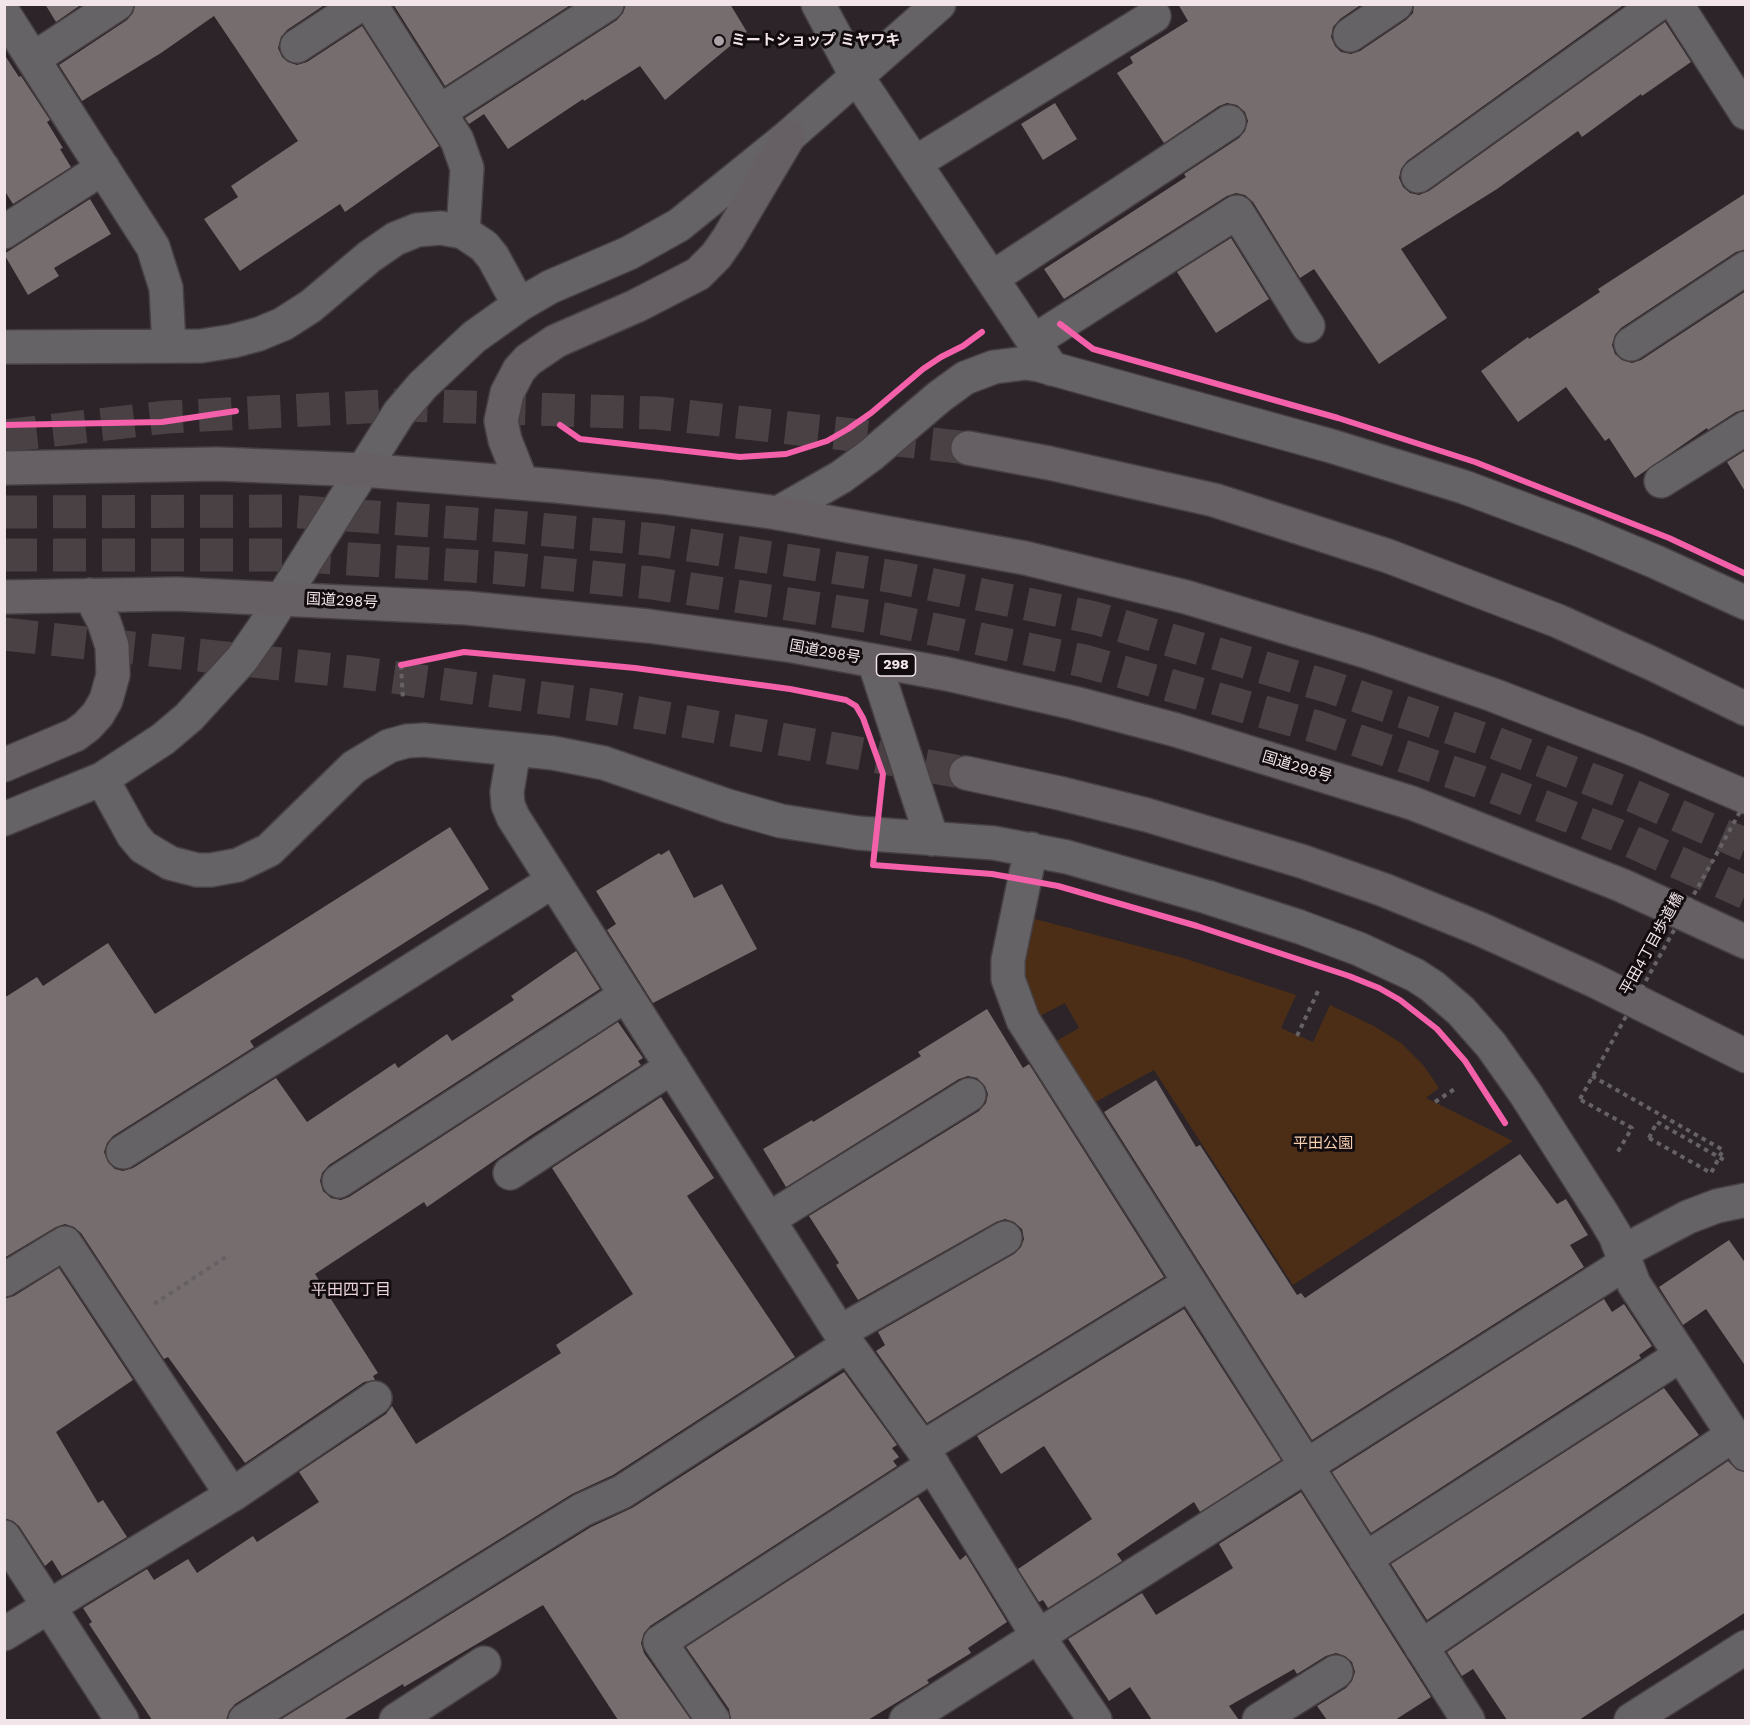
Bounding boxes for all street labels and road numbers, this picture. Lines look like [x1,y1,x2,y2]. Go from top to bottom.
street label: 国道298号 [305,590,379,612]
street label: 国道298号 [788,637,862,667]
road number: 298 [876,654,916,676]
street label: 国道298号 [1260,748,1334,786]
street label: 平田4丁目歩道橋 [1616,890,1688,998]

